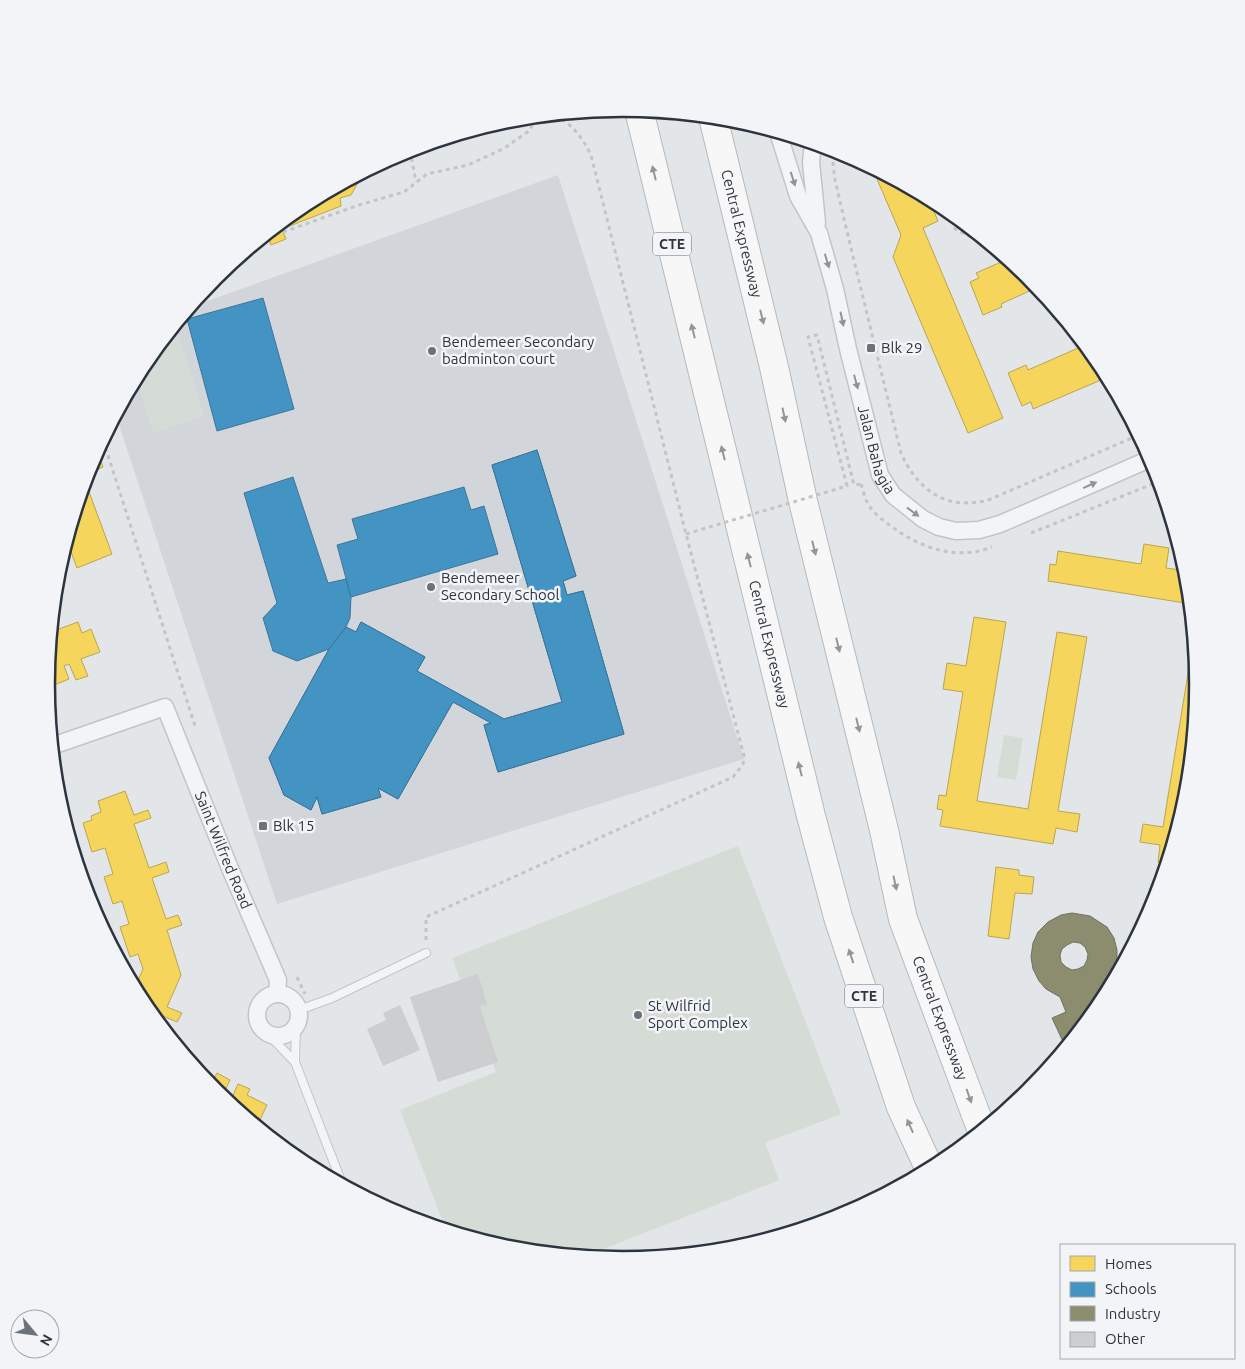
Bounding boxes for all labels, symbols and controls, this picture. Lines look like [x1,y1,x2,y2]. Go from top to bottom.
one-way arrow [650,165,658,180]
street label: Central Expressway [718,168,766,299]
one-way arrow [789,171,797,186]
road number: CTE [653,232,691,255]
one-way arrow [824,254,832,269]
one-way arrow [758,310,766,325]
one-way arrow [838,312,846,328]
one-way arrow [689,323,697,338]
place label: Bendemeer Secondary badminton court [442,333,594,367]
place label: Blk 29 [881,339,922,356]
marker: Blk 29 [865,342,877,354]
marker: Bendemeer Secondary badminton court [426,345,438,357]
one-way arrow [853,375,861,390]
street label: Jalan Bahagia [855,404,899,497]
one-way arrow [780,407,788,422]
one-way arrow [719,445,727,460]
one-way arrow [1083,481,1097,489]
one-way arrow [906,507,920,517]
one-way arrow [811,541,819,556]
one-way arrow [745,553,753,568]
place label: Bendemeer Secondary School [441,569,560,603]
street label: Central Expressway [746,578,793,710]
marker: Bendemeer Secondary School [425,581,437,593]
one-way arrow [834,637,842,652]
one-way arrow [854,717,862,732]
one-way arrow [796,762,804,777]
street label: Saint Wilfred Road [192,789,255,911]
place label: Blk 15 [273,817,314,834]
marker: Blk 15 [257,820,269,832]
one-way arrow [891,875,899,890]
one-way arrow [847,948,855,963]
street label: Central Expressway [910,953,971,1082]
road number: CTE [845,984,883,1008]
place label: St Wilfrid Sport Complex [648,997,748,1031]
marker: St Wilfrid Sport Complex [632,1009,644,1021]
one-way arrow [966,1088,973,1103]
one-way arrow [905,1119,913,1133]
legend [1060,1244,1235,1359]
text: Homes [1105,1255,1152,1272]
text: Schools [1105,1280,1156,1297]
text: Industry [1105,1305,1160,1322]
north arrow [10,1309,60,1359]
text: Other [1105,1330,1145,1347]
text: N [37,1332,56,1349]

